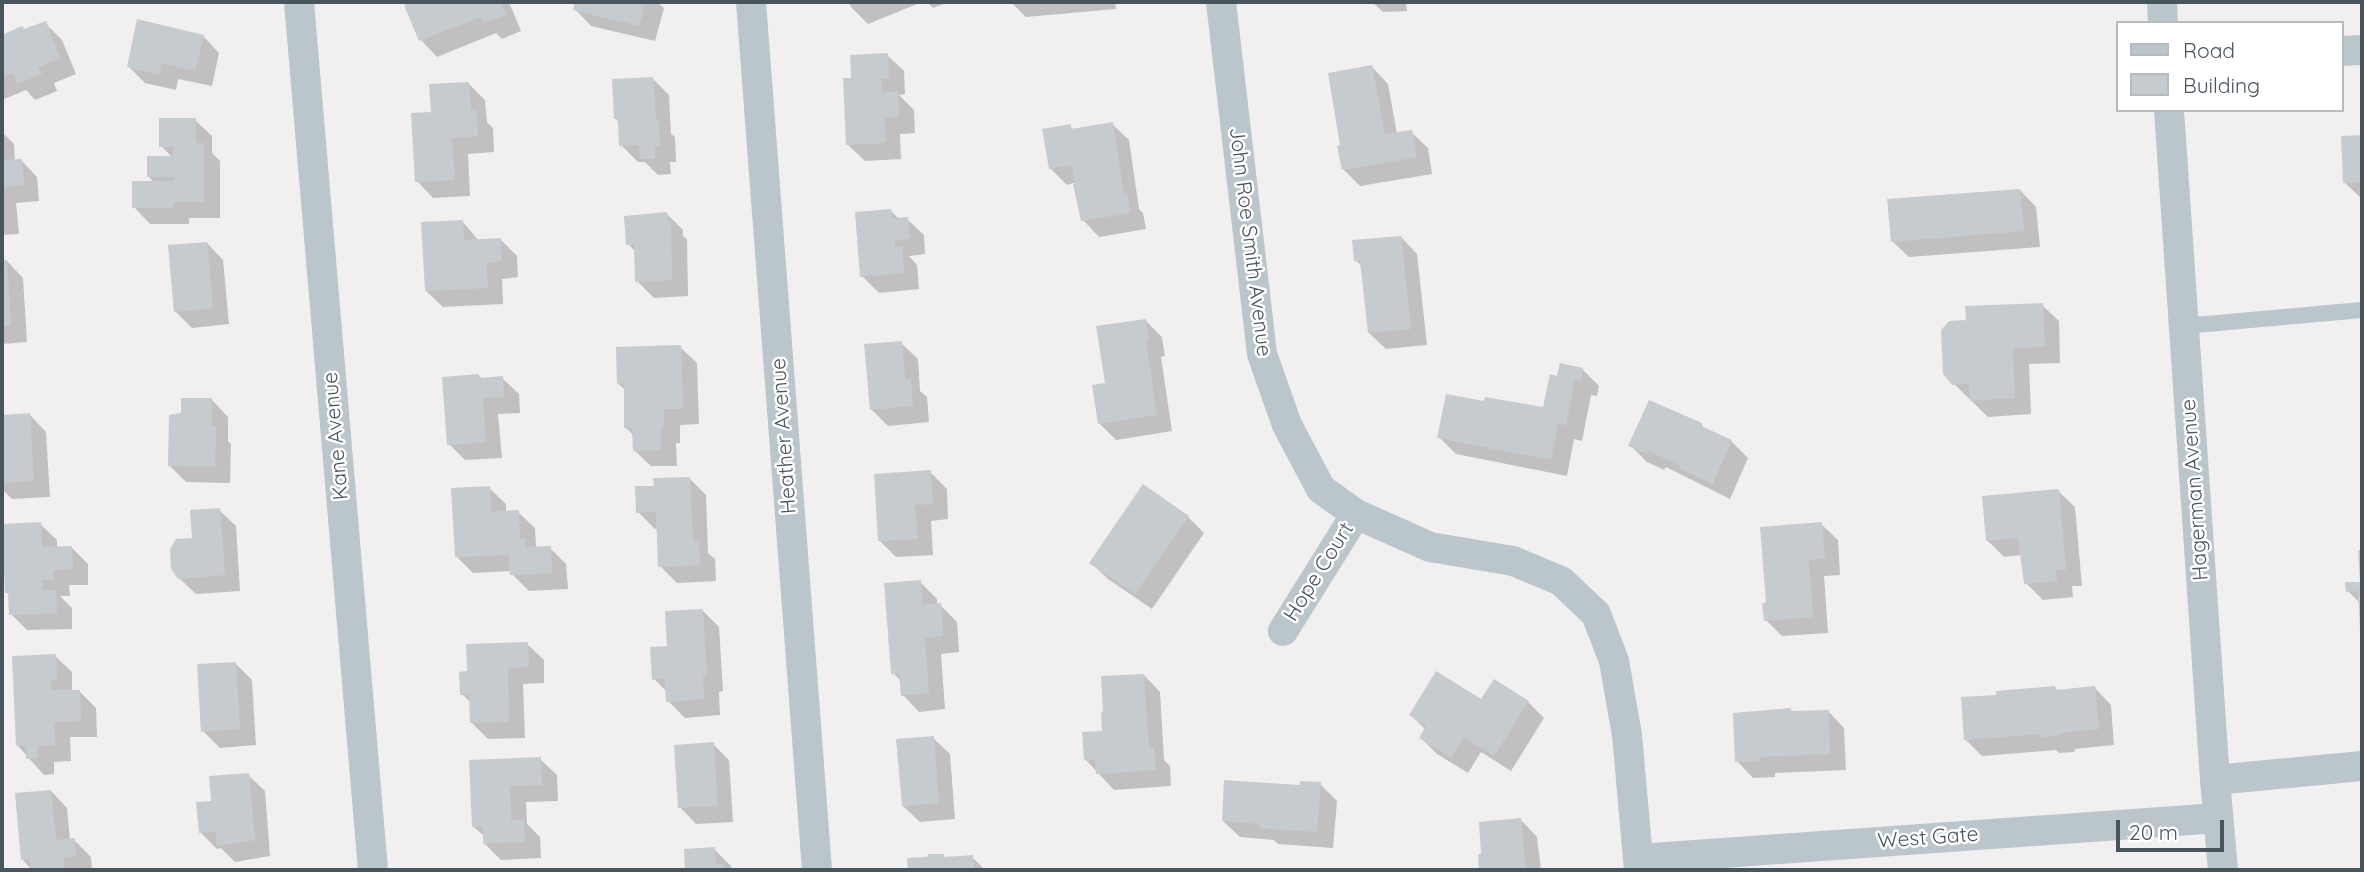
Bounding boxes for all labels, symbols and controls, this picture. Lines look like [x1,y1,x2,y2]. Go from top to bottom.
legend [2116,21,2343,112]
text: Road [2183,37,2235,63]
text: Building [2183,72,2260,98]
street label: John Roe Smith Avenue [1223,126,1277,358]
street label: Heather Avenue [766,357,802,515]
street label: Kane Avenue [318,371,354,501]
street label: Hagerman Avenue [2176,398,2214,582]
street label: Hope Court [1279,518,1359,626]
scale bar [2119,806,2228,850]
text: 20 m [2129,819,2178,845]
street label: West Gate [1877,822,1979,854]

